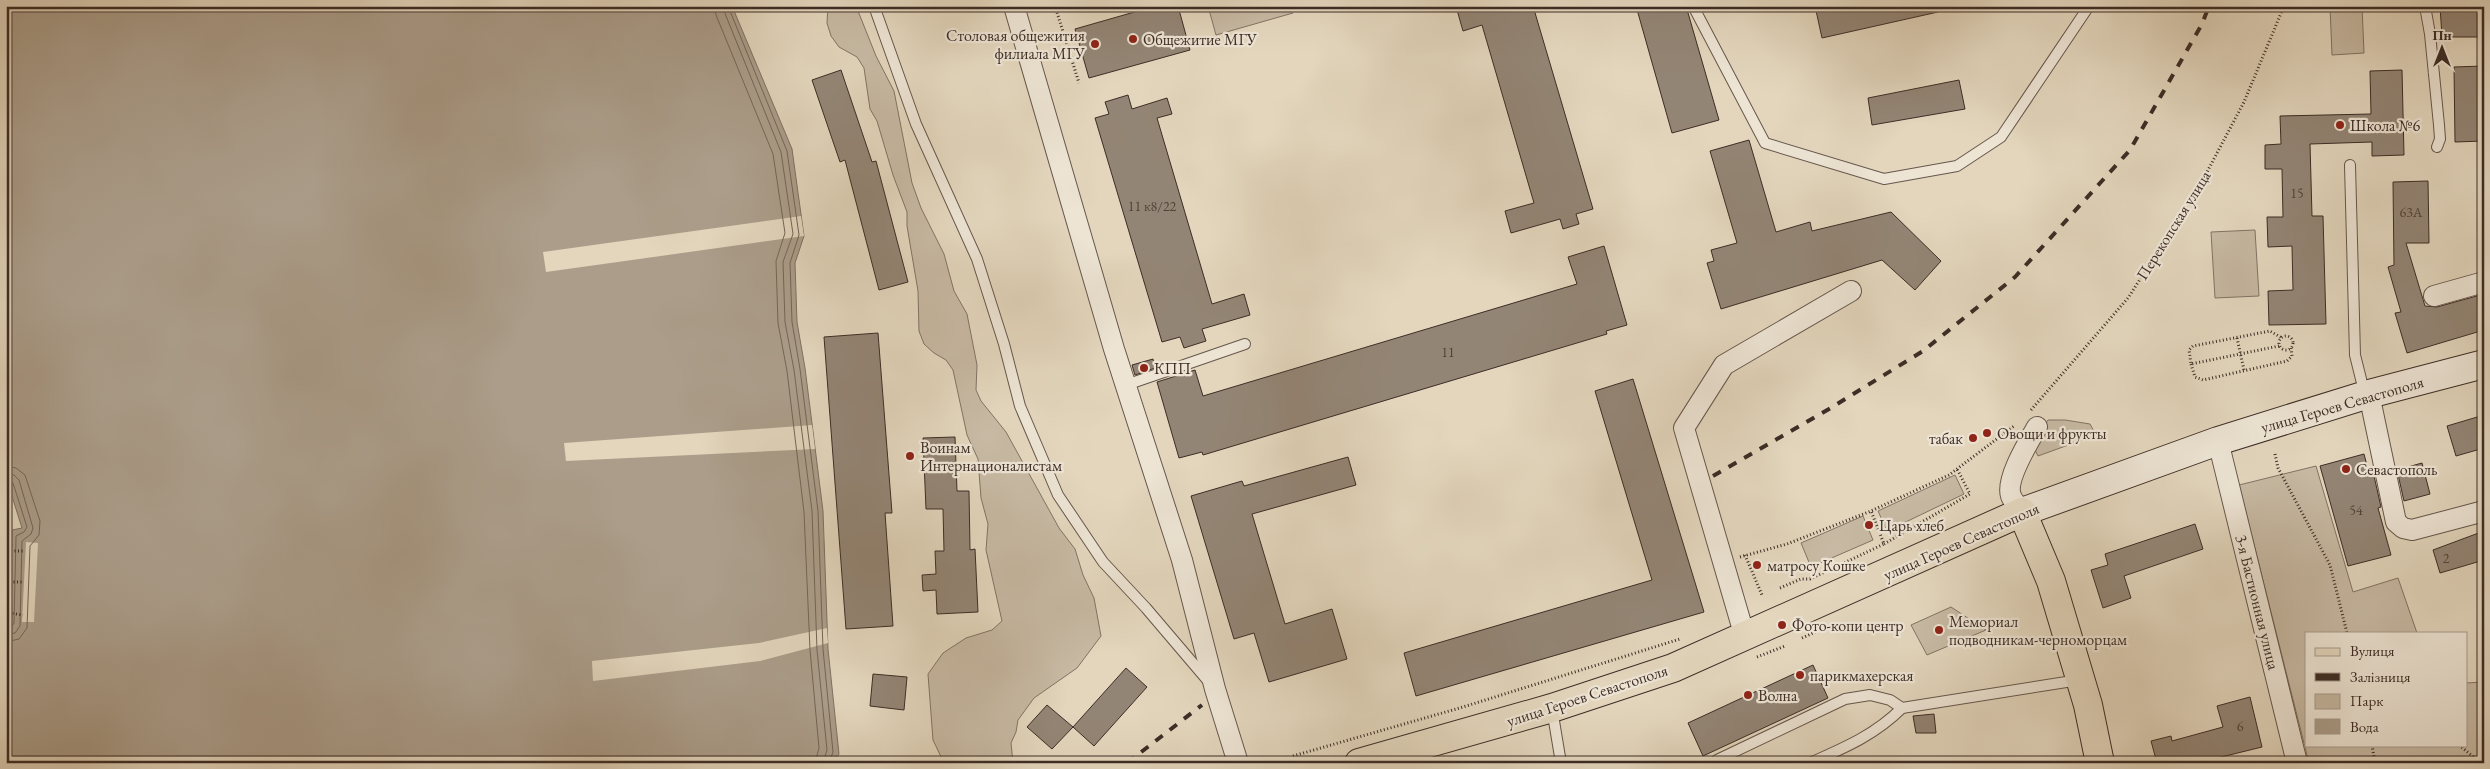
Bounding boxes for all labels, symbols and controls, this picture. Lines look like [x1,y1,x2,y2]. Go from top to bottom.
north arrow [2418,22,2468,72]
place label: Столовая общежития филиала МГУ [946,25,1086,64]
text: Пн [2432,26,2452,44]
place label: Общежитие МГУ [1143,29,1258,50]
marker: Общежитие МГУ [1127,33,1139,45]
marker: Столовая общежития филиала МГУ [1089,38,1101,50]
place label: Школа №6 [2350,115,2421,136]
marker: Школа №6 [2334,119,2346,131]
street label: Перекопская улица [2131,166,2216,284]
house number: 15 [2290,184,2304,202]
house number: 11 к8/22 [1128,197,1177,215]
house number: 63А [2399,203,2423,221]
house number: 11 [1441,343,1455,361]
place label: КПП [1154,358,1191,379]
marker: КПП [1138,362,1150,374]
street label: улица Героев Севастополя [2258,371,2426,438]
place label: Овощи и фрукты [1997,423,2107,444]
marker: Овощи и фрукты [1981,427,1993,439]
place label: табак [1929,428,1963,449]
marker: табак [1967,432,1979,444]
place label: Воинам Интернационалистам [920,437,1062,476]
marker: Воинам Интернационалистам [904,450,916,462]
place label: Севастополь [2356,459,2438,480]
marker: Севастополь [2340,463,2352,475]
street label: улица Героев Севастополя [1880,498,2042,585]
house number: 54 [2349,501,2363,519]
place label: Царь хлеб [1879,515,1945,536]
marker: Царь хлеб [1863,519,1875,531]
street label: 3-я Бастионная улица [2231,532,2285,672]
house number: 2 [2443,549,2450,567]
place label: матросу Кошке [1767,555,1865,576]
marker: матросу Кошке [1751,559,1763,571]
place label: Мемориал подводникам-черноморцам [1949,611,2127,650]
place label: Фото-копи центр [1792,615,1904,636]
marker: Фото-копи центр [1776,619,1788,631]
marker: Мемориал подводникам-черноморцам [1933,624,1945,636]
legend [2305,632,2468,746]
text: Вулиця [2350,641,2395,660]
street label: улица Героев Севастополя [1504,659,1670,731]
place label: парикмахерская [1810,665,1913,686]
text: Залізниця [2350,667,2411,686]
marker: парикмахерская [1794,669,1806,681]
place label: Волна [1758,685,1798,706]
marker: Волна [1742,689,1754,701]
text: Парк [2350,691,2383,710]
house number: 6 [2237,717,2244,735]
text: Вода [2350,717,2379,736]

